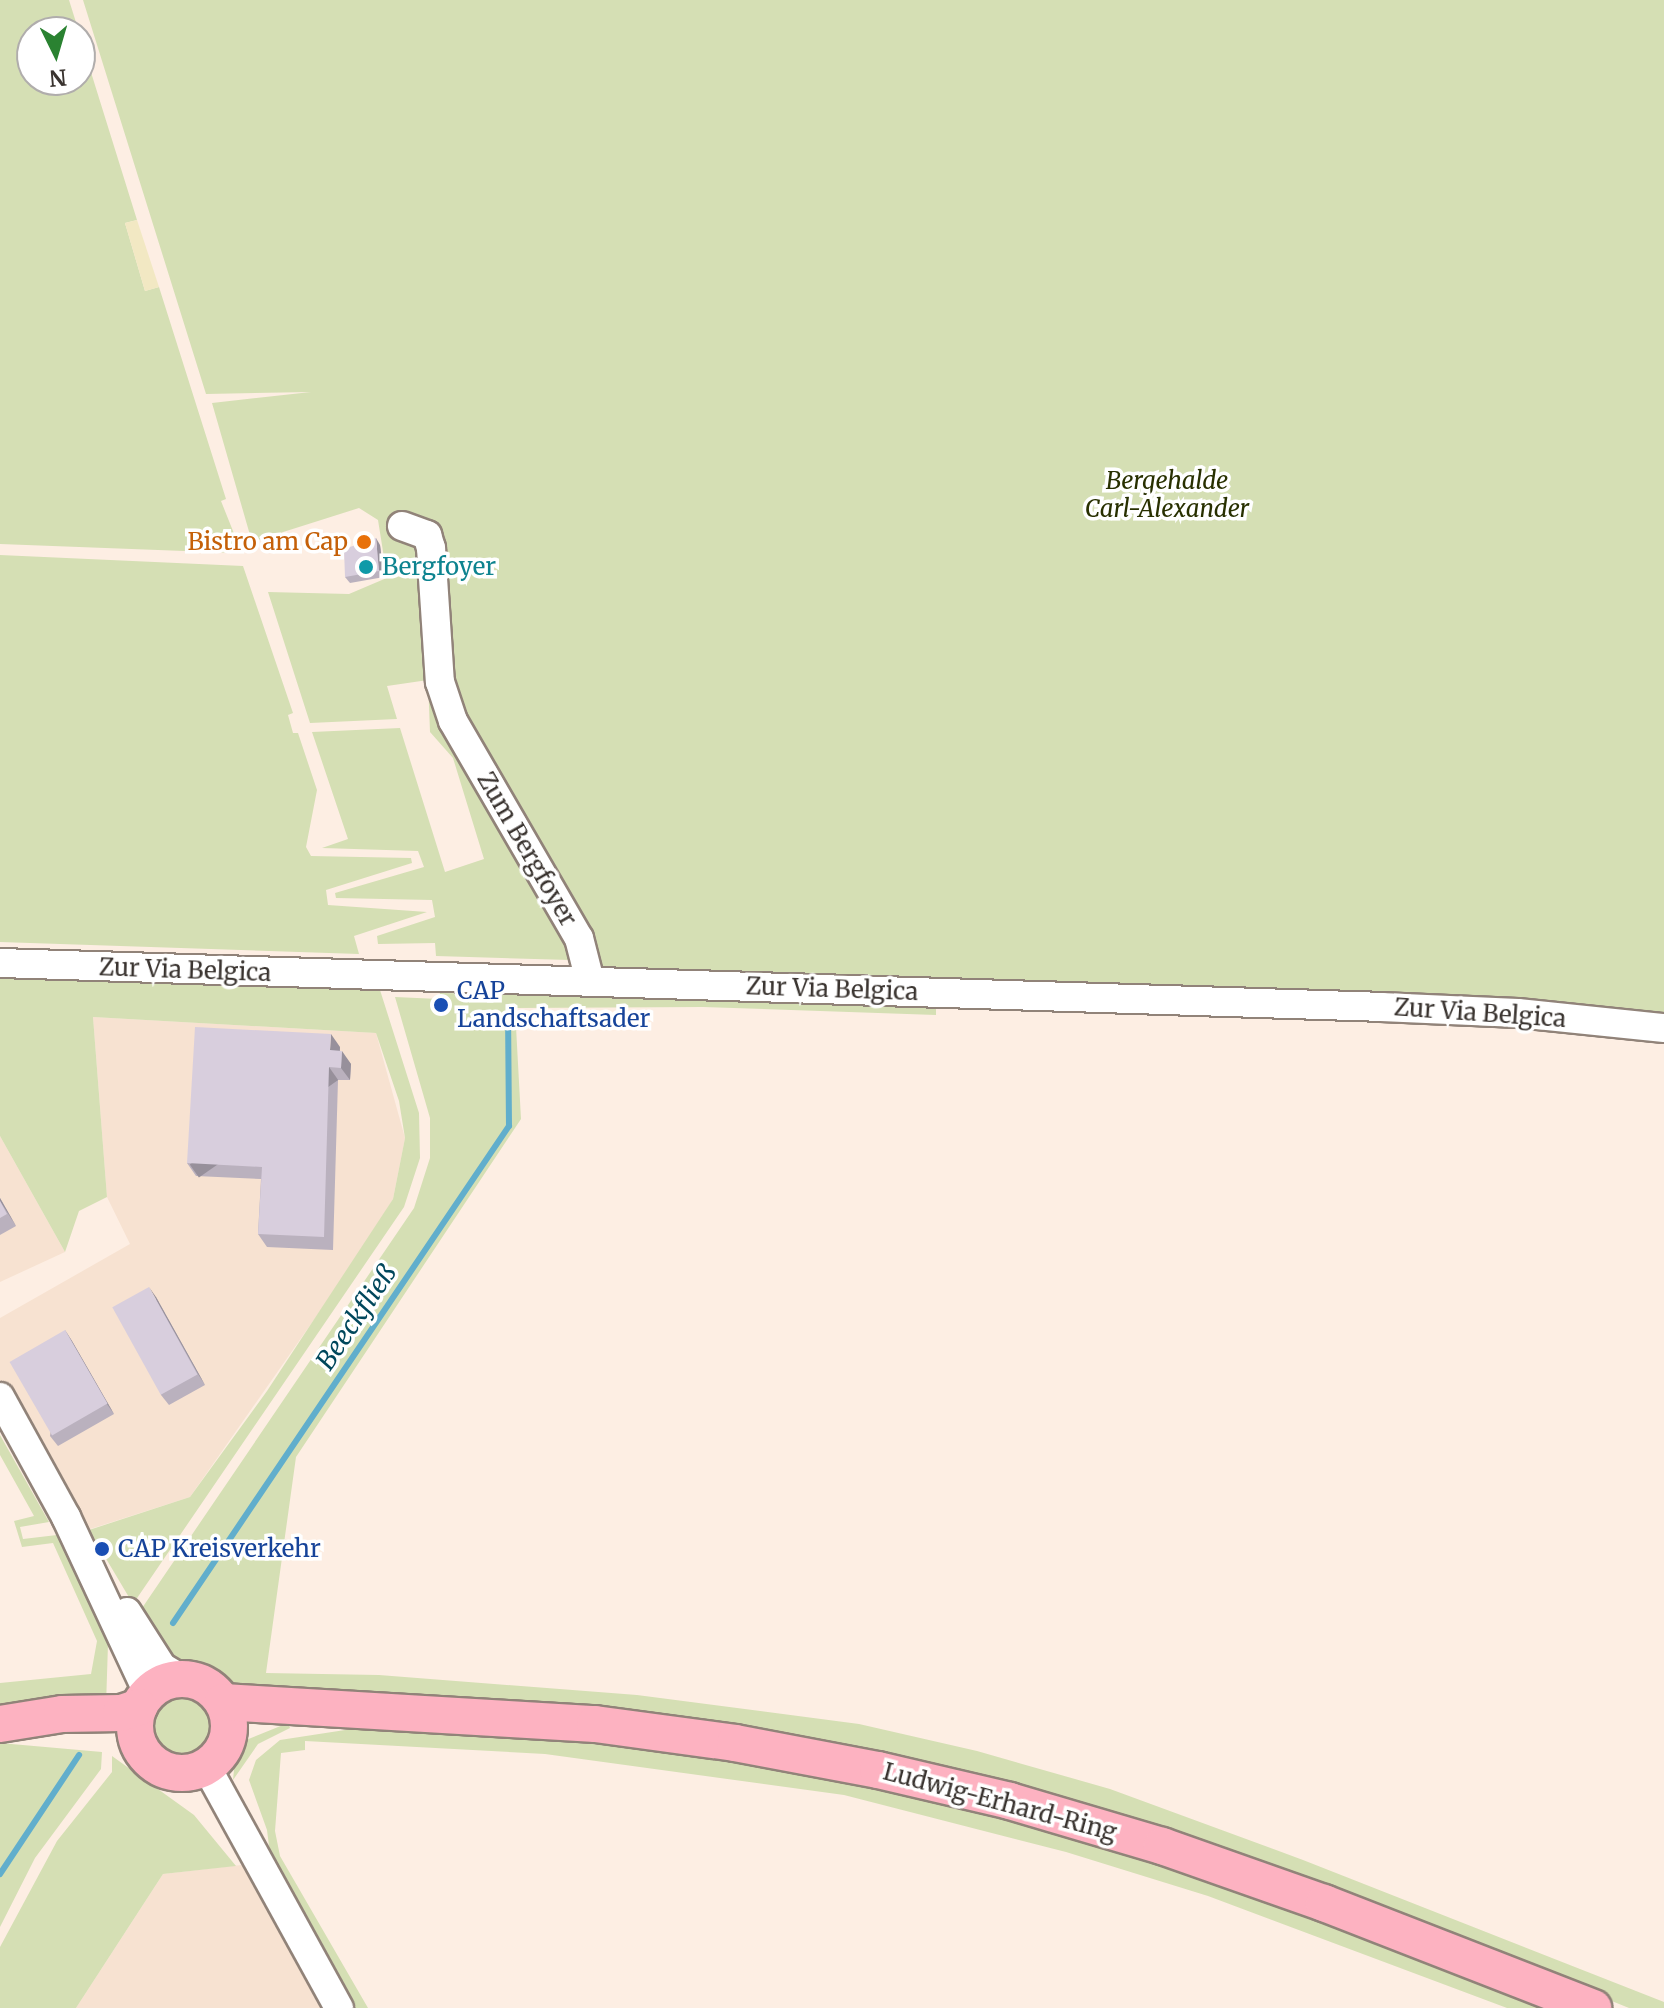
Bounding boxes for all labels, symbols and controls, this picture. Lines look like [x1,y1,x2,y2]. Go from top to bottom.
north arrow [16,16,96,96]
text: N [48,63,68,93]
park label: Bergehalde Carl-Alexander [1085,467,1249,523]
place label: Bistro am Cap [188,528,348,556]
marker: Bistro am Cap [355,533,373,551]
place label: Bergfoyer [382,553,496,581]
marker: Bergfoyer [357,558,375,576]
street label: Zum Bergfoyer [471,767,583,931]
street label: Zur Via Belgica [98,953,272,987]
street label: Zur Via Belgica [745,972,919,1006]
place label: CAP Landschaftsader [457,977,650,1033]
street label: Zur Via Belgica [1393,993,1567,1033]
marker: CAP Landschaftsader [432,996,450,1014]
water label: Beeckfließ [309,1258,403,1376]
place label: CAP Kreisverkehr [118,1535,321,1563]
marker: CAP Kreisverkehr [93,1540,111,1558]
street label: Ludwig-Erhard-Ring [880,1757,1120,1847]

